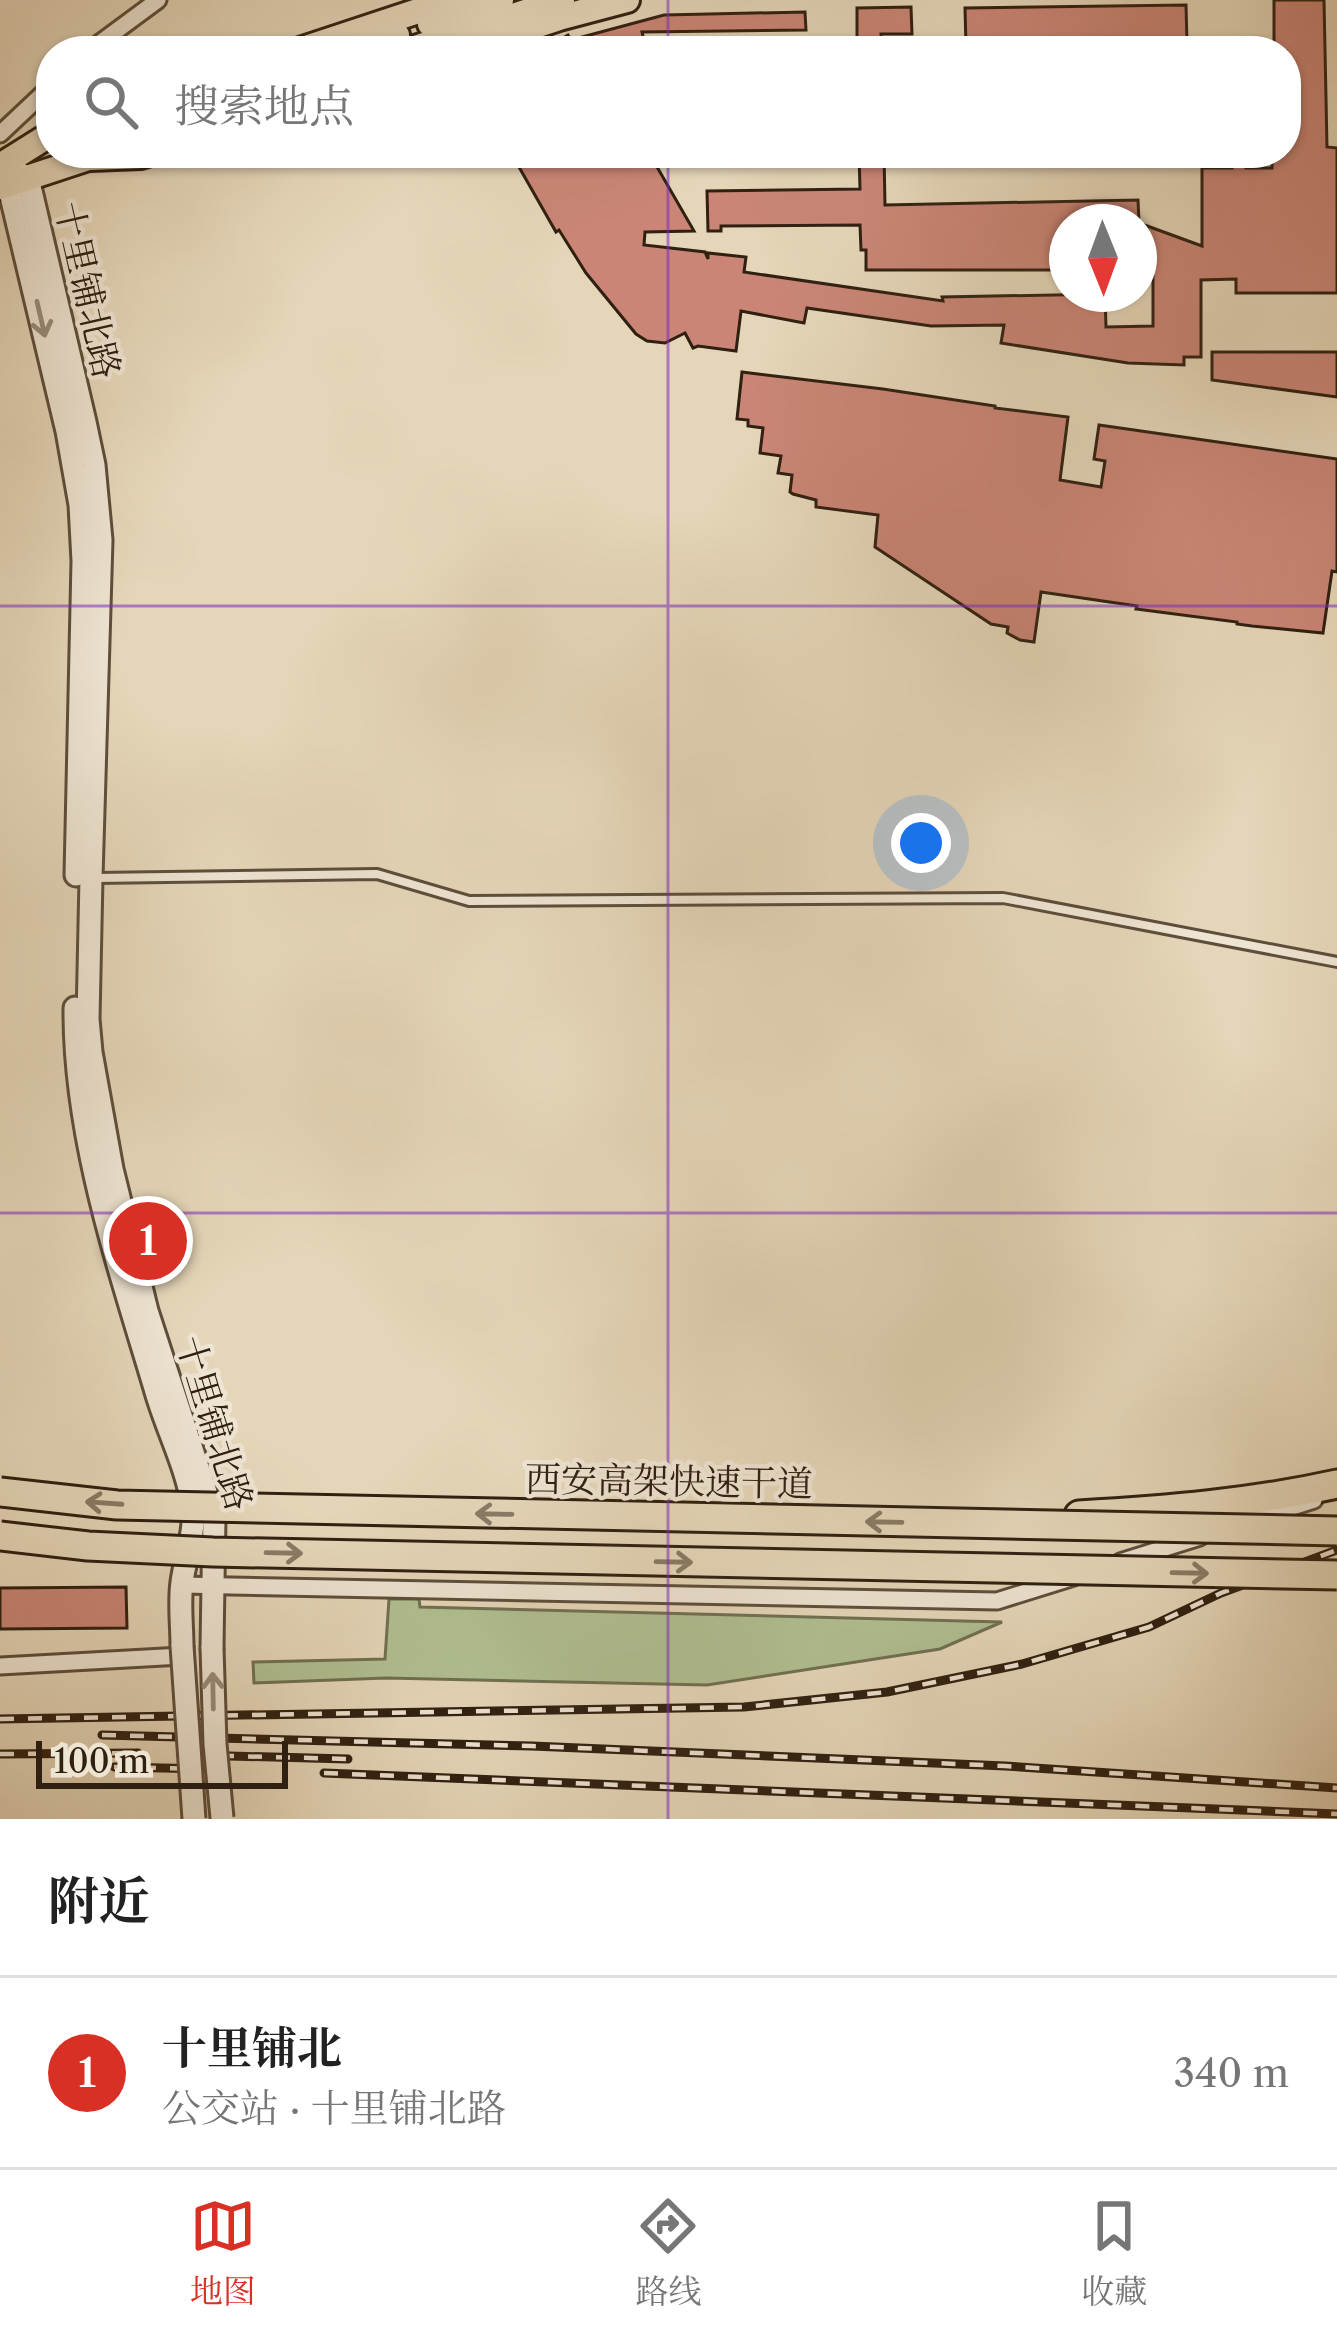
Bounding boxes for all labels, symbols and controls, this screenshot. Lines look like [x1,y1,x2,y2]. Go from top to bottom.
search box [36,36,1301,168]
icon: search [78,69,144,135]
text: 搜索地点 [174,78,354,134]
street label: 十里铺北路 [46,197,130,383]
north arrow [1049,204,1157,312]
one-way arrow [31,299,53,337]
your location [891,813,951,873]
pin: 1 [109,1196,187,1286]
street label: 十里铺北路 [168,1330,262,1516]
street label: 西安高架快速干道 [525,1456,813,1506]
one-way arrow [85,1492,124,1515]
one-way arrow [475,1502,514,1525]
one-way arrow [865,1510,904,1533]
one-way arrow [264,1542,303,1565]
one-way arrow [654,1550,693,1573]
one-way arrow [1170,1561,1209,1584]
one-way arrow [201,1672,224,1711]
scale bar [36,1735,288,1788]
text: 100 m [54,1741,149,1782]
text: 附近 [48,1870,150,1932]
text: 十里铺北 [162,2020,342,2076]
text: 1 [78,2049,96,2097]
text: 340 m [1174,2049,1289,2097]
text: 公交站 · 十里铺北路 [162,2084,506,2132]
tab: 地图 [190,2193,256,2312]
tab: 路线 [635,2193,701,2312]
tab: 收藏 [1081,2193,1147,2312]

